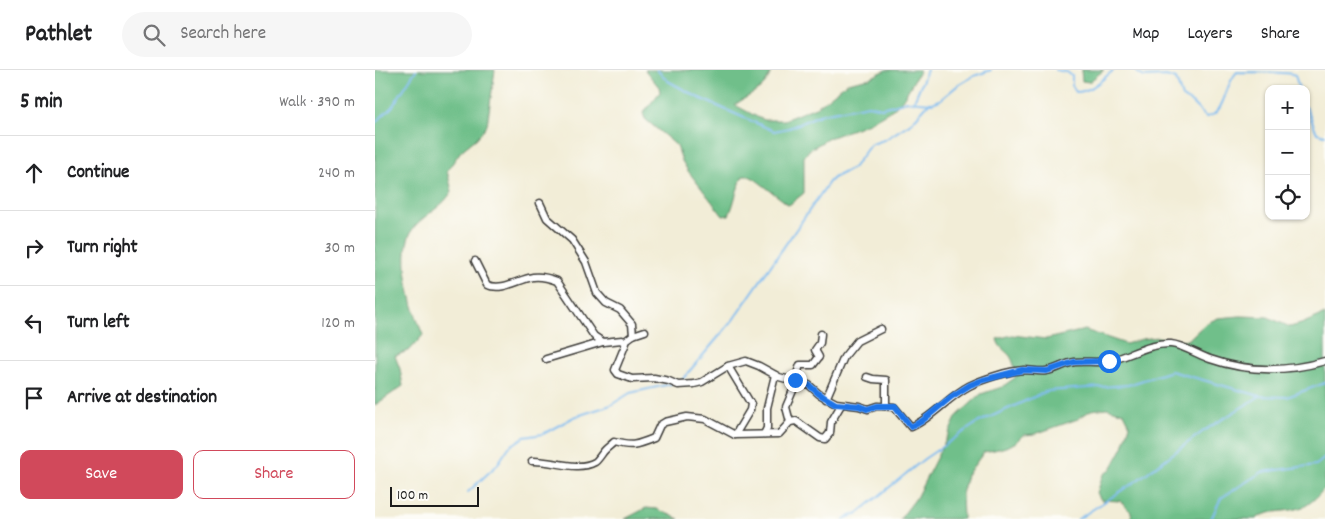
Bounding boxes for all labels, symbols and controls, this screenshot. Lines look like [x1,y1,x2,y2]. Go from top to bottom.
search box [122,12,472,57]
text: Pathlet [25,18,92,52]
icon: search [140,21,168,49]
text: Search here [180,21,266,48]
text: Map [1132,22,1159,47]
text: Layers [1187,22,1233,47]
text: Share [1261,22,1300,47]
map controls [1265,85,1310,220]
button: + [1265,85,1310,130]
text: 5 min [20,88,63,118]
text: Walk · 390 m [279,91,355,114]
button: − [1265,130,1310,175]
icon: ahead [20,159,48,187]
text: Continue [67,160,129,187]
text: 240 m [318,162,355,185]
button: locate [1265,175,1310,220]
icon: right [20,234,48,262]
text: Turn right [67,235,138,262]
text: 30 m [325,237,355,260]
icon: left [20,309,48,337]
text: Turn left [67,310,130,337]
text: 120 m [321,312,355,335]
route start [1098,350,1121,373]
route end [784,369,807,392]
icon: arrive [20,384,48,412]
text: Arrive at destination [67,385,217,412]
button: Save [20,450,183,499]
button: Share [193,450,355,499]
scale bar [390,484,479,507]
text: 100 m [397,486,428,506]

